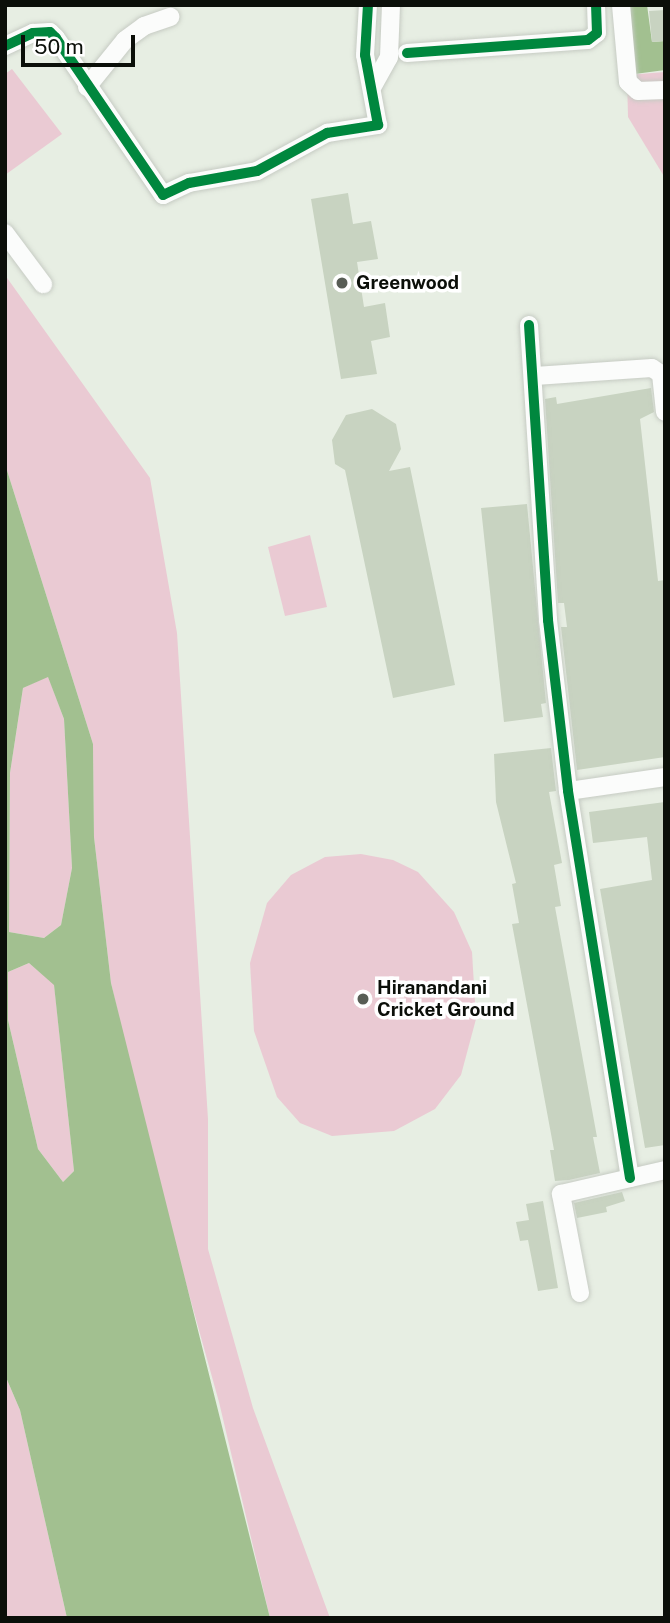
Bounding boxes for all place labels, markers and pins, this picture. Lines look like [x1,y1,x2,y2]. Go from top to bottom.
place label: Greenwood [356,272,459,294]
marker: Greenwood [334,275,350,291]
place label: Hiranandani Cricket Ground [377,977,515,1021]
marker: Hiranandani Cricket Ground [355,991,371,1007]

